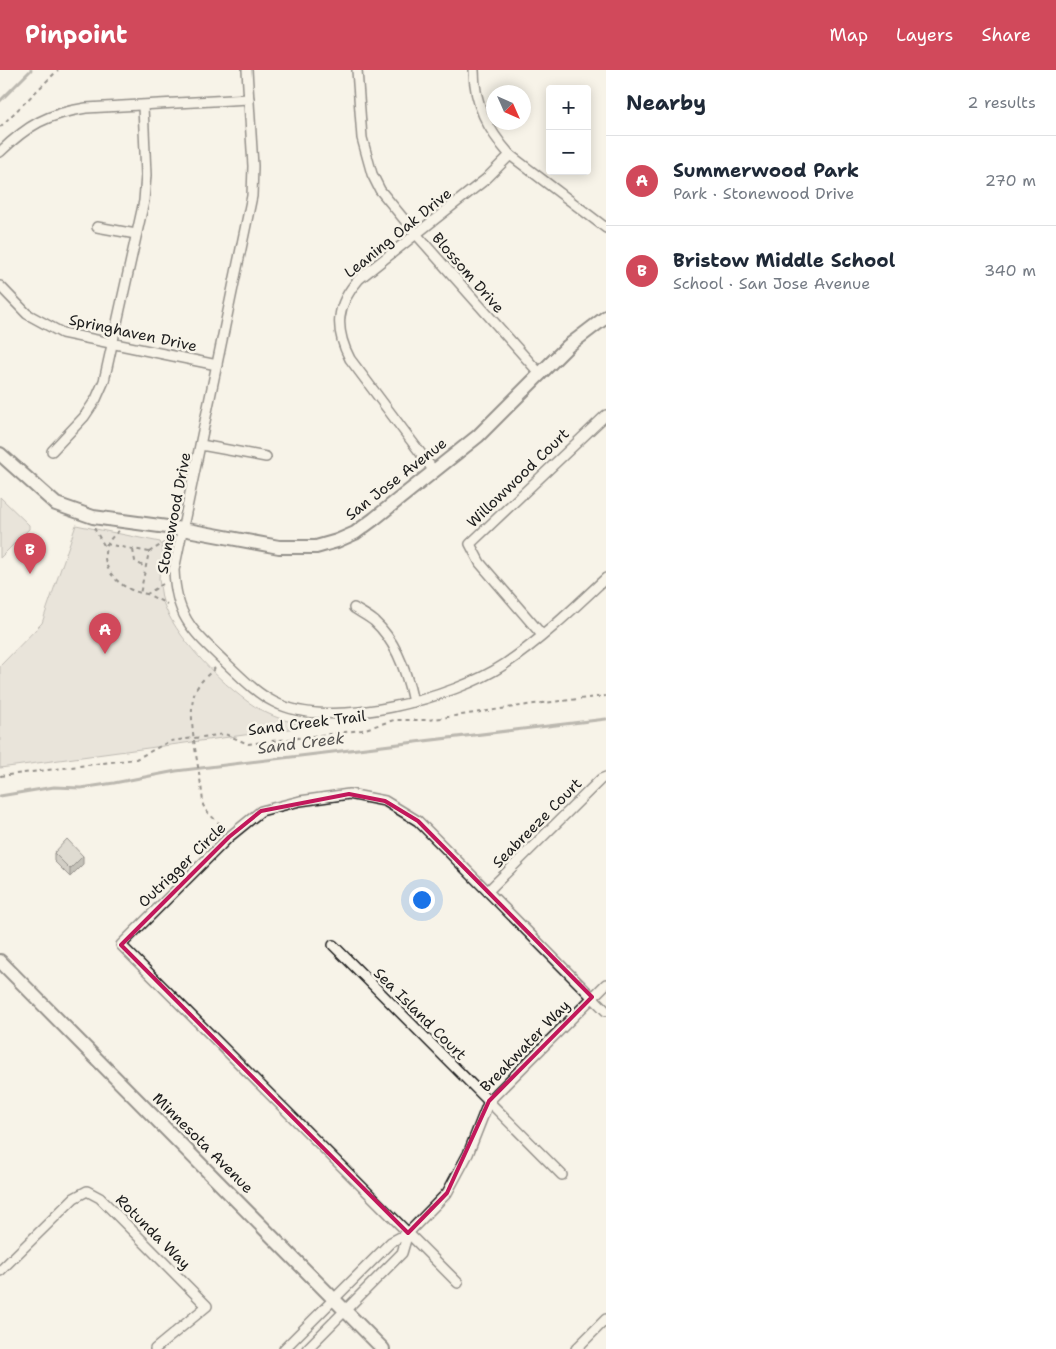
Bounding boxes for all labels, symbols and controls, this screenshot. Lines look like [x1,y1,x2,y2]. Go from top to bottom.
text: Pinpoint [25,19,127,51]
text: Map [830,23,868,47]
text: Layers [896,23,953,47]
text: Share [981,23,1031,47]
north arrow [486,85,531,130]
map controls [546,85,591,175]
button: + [546,85,591,130]
text: Nearby [626,89,706,117]
text: 2 results [967,92,1036,113]
button: − [546,130,591,175]
text: Summerwood Park [673,158,859,183]
text: A [636,170,648,191]
text: 270 m [985,170,1036,191]
text: Park · Stonewood Drive [673,183,854,204]
street label: Leaning Oak Drive [340,184,456,282]
street label: Blossom Drive [427,228,509,318]
text: Bristow Middle School [673,248,895,273]
text: B [637,260,647,281]
text: 340 m [984,260,1036,281]
text: School · San Jose Avenue [673,273,870,294]
street label: Springhaven Drive [67,310,199,356]
street label: Willowwood Court [463,424,573,532]
street label: San Jose Avenue [341,433,451,525]
street label: Stonewood Drive [152,451,196,575]
pin: B [14,533,46,574]
pin: A [89,613,121,654]
street label: Sand Creek Trail [247,706,368,740]
water label: Sand Creek [256,727,346,759]
street label: Seabreeze Court [488,774,586,872]
street label: Outrigger Circle [134,818,230,912]
your location [409,887,435,913]
street label: Sea Island Court [369,963,471,1065]
street label: Breakwater Way [476,996,574,1096]
street label: Minnesota Avenue [148,1088,258,1198]
street label: Rotunda Way [111,1190,195,1274]

